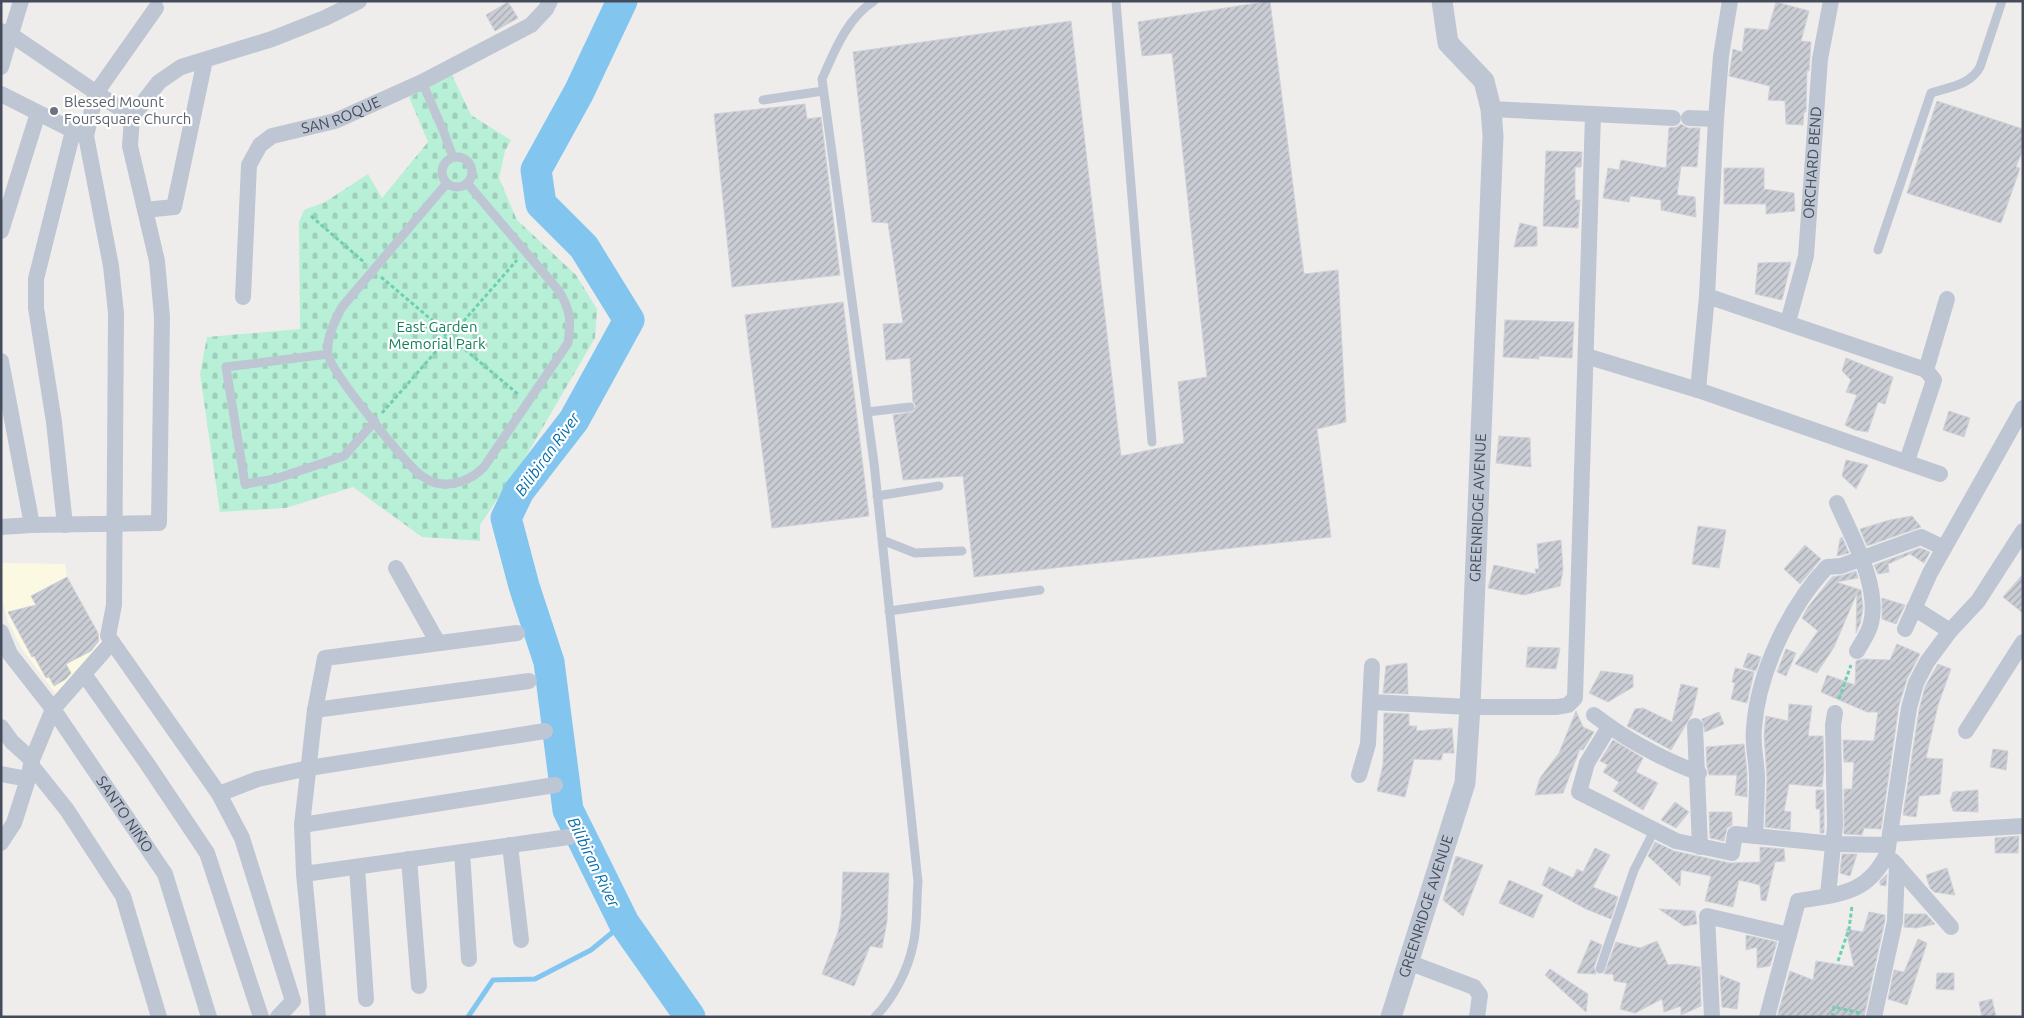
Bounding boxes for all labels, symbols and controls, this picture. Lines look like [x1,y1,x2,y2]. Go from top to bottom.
place label: Blessed Mount Foursquare Church [64,93,191,127]
street label: SAN ROQUE [300,93,383,137]
marker: Blessed Mount Foursquare Church [48,105,60,117]
street label: ORCHARD BEND [1800,106,1825,220]
park label: East Garden Memorial Park [388,318,486,352]
water label: Bilibiran River [511,408,584,499]
street label: GREENRIDGE AVENUE [1466,433,1489,582]
street label: SANTO NIÑO [93,773,157,856]
water label: Bilibiran River [564,814,624,911]
street label: GREENRIDGE AVENUE [1395,833,1456,980]

